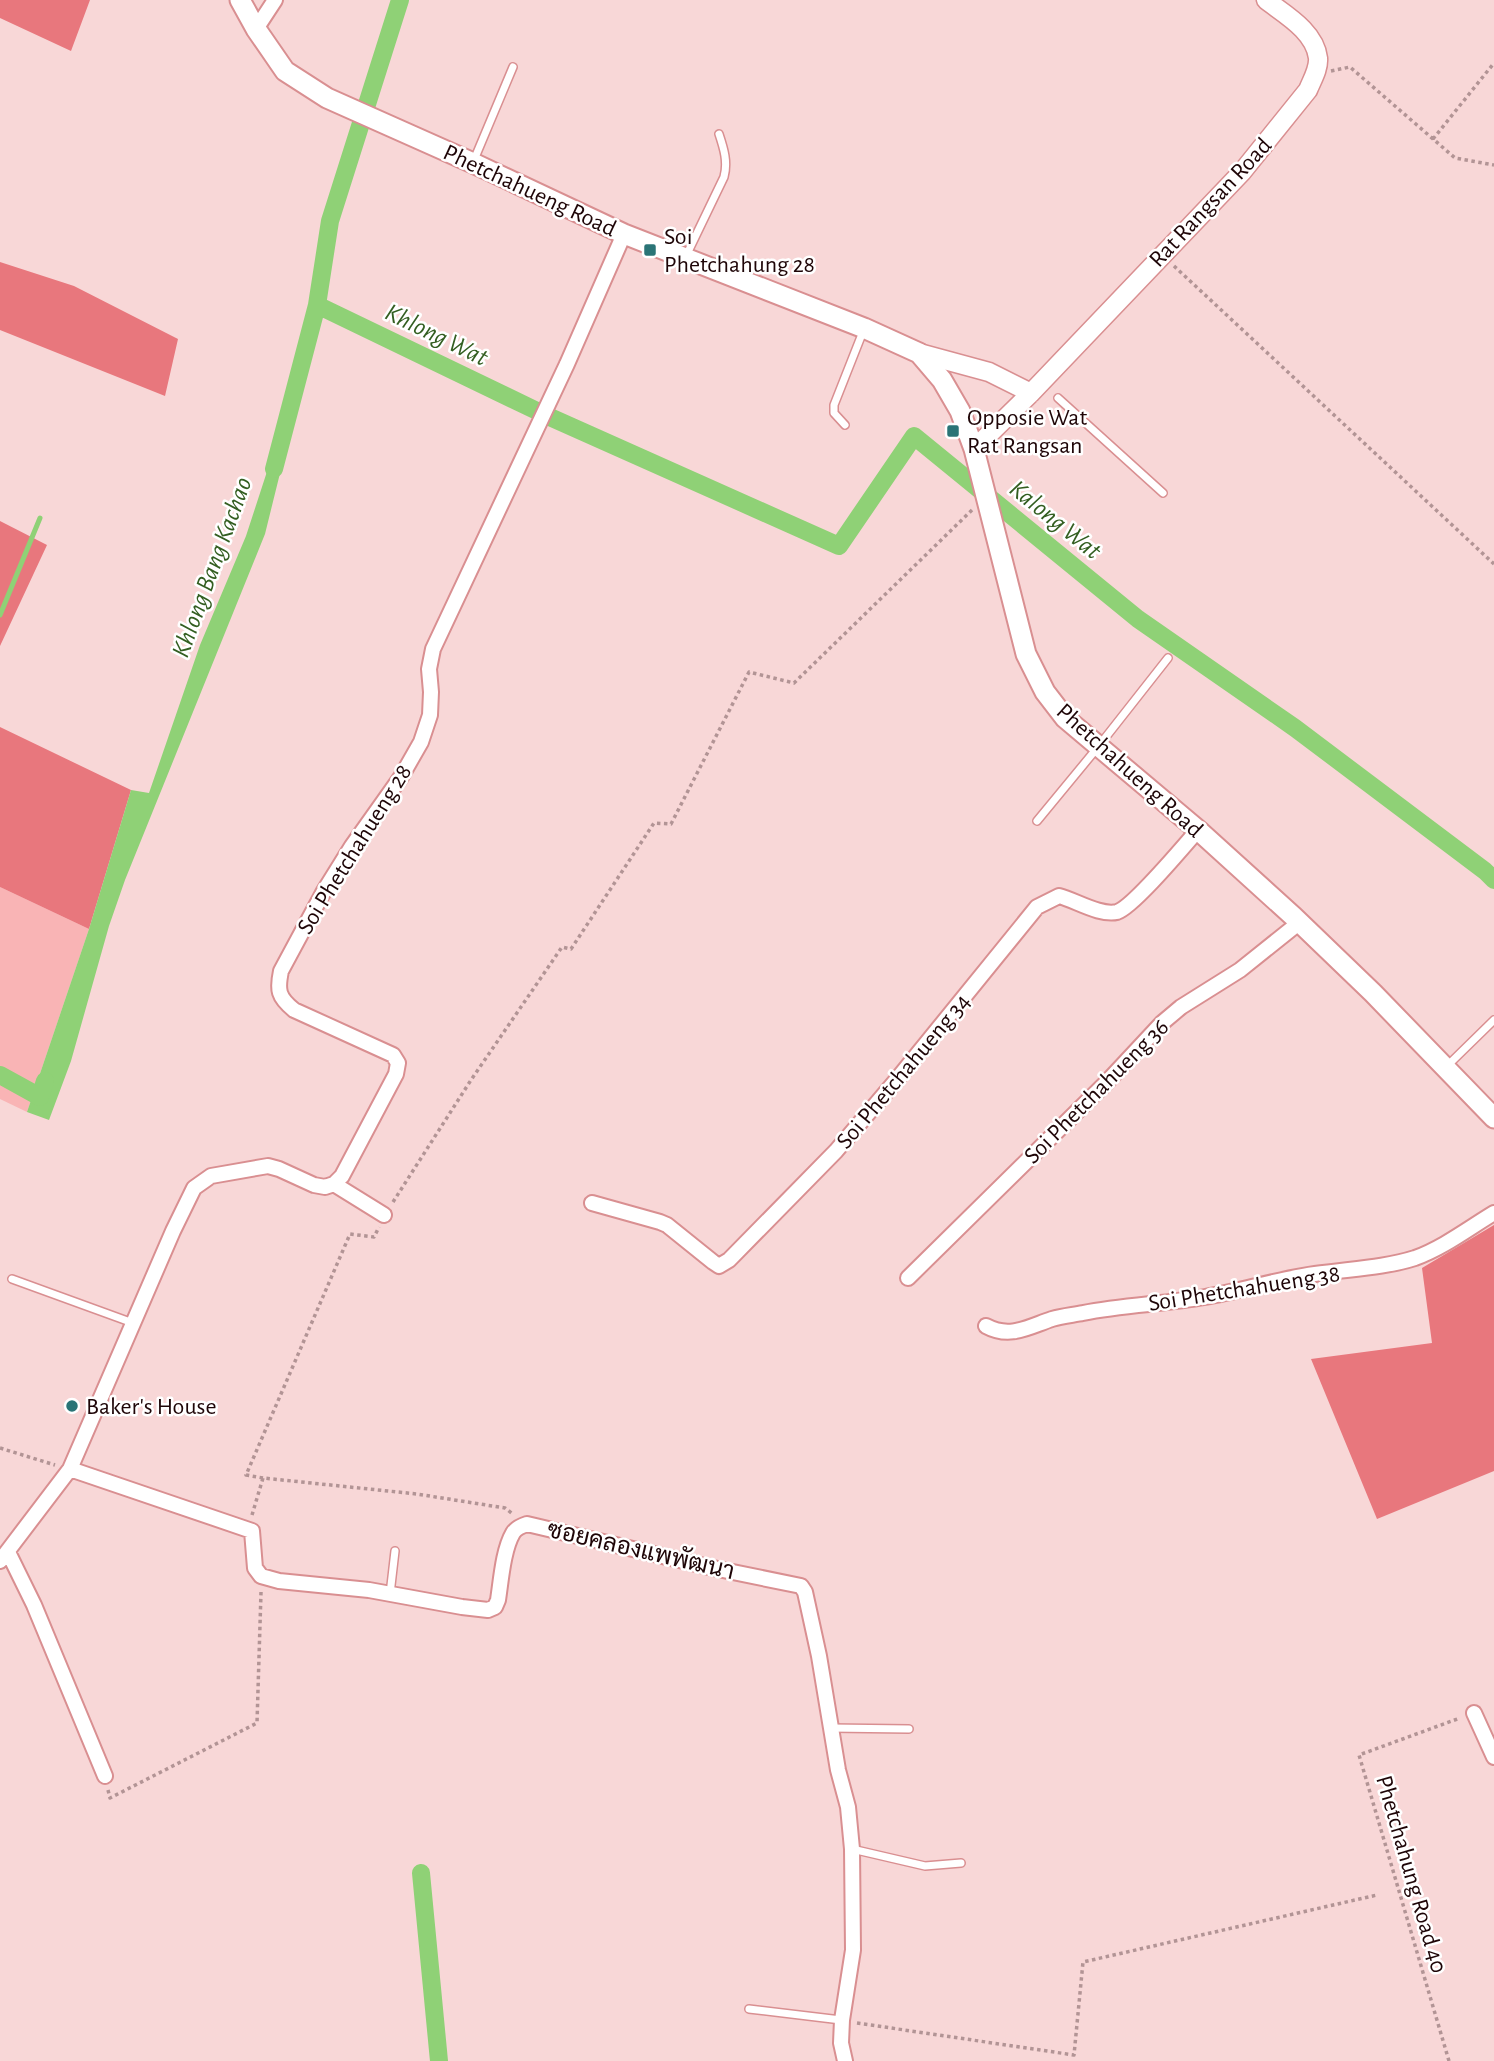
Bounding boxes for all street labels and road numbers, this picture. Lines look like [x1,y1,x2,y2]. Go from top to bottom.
street label: Rat Rangsan Road [1145,133,1276,272]
street label: Phetchahueng Road [439,140,620,241]
street label: Phetchahueng Road [1052,699,1207,842]
street label: Soi Phetchahueng 28 [293,761,417,938]
street label: Soi Phetchahueng 34 [832,990,975,1154]
street label: Soi Phetchahueng 36 [1020,1015,1174,1169]
street label: Soi Phetchahueng 38 [1147,1262,1342,1316]
street label: ซอยคลองแพพัฒนา [545,1515,737,1584]
street label: Phetchahung Road 40 [1371,1773,1451,1976]

